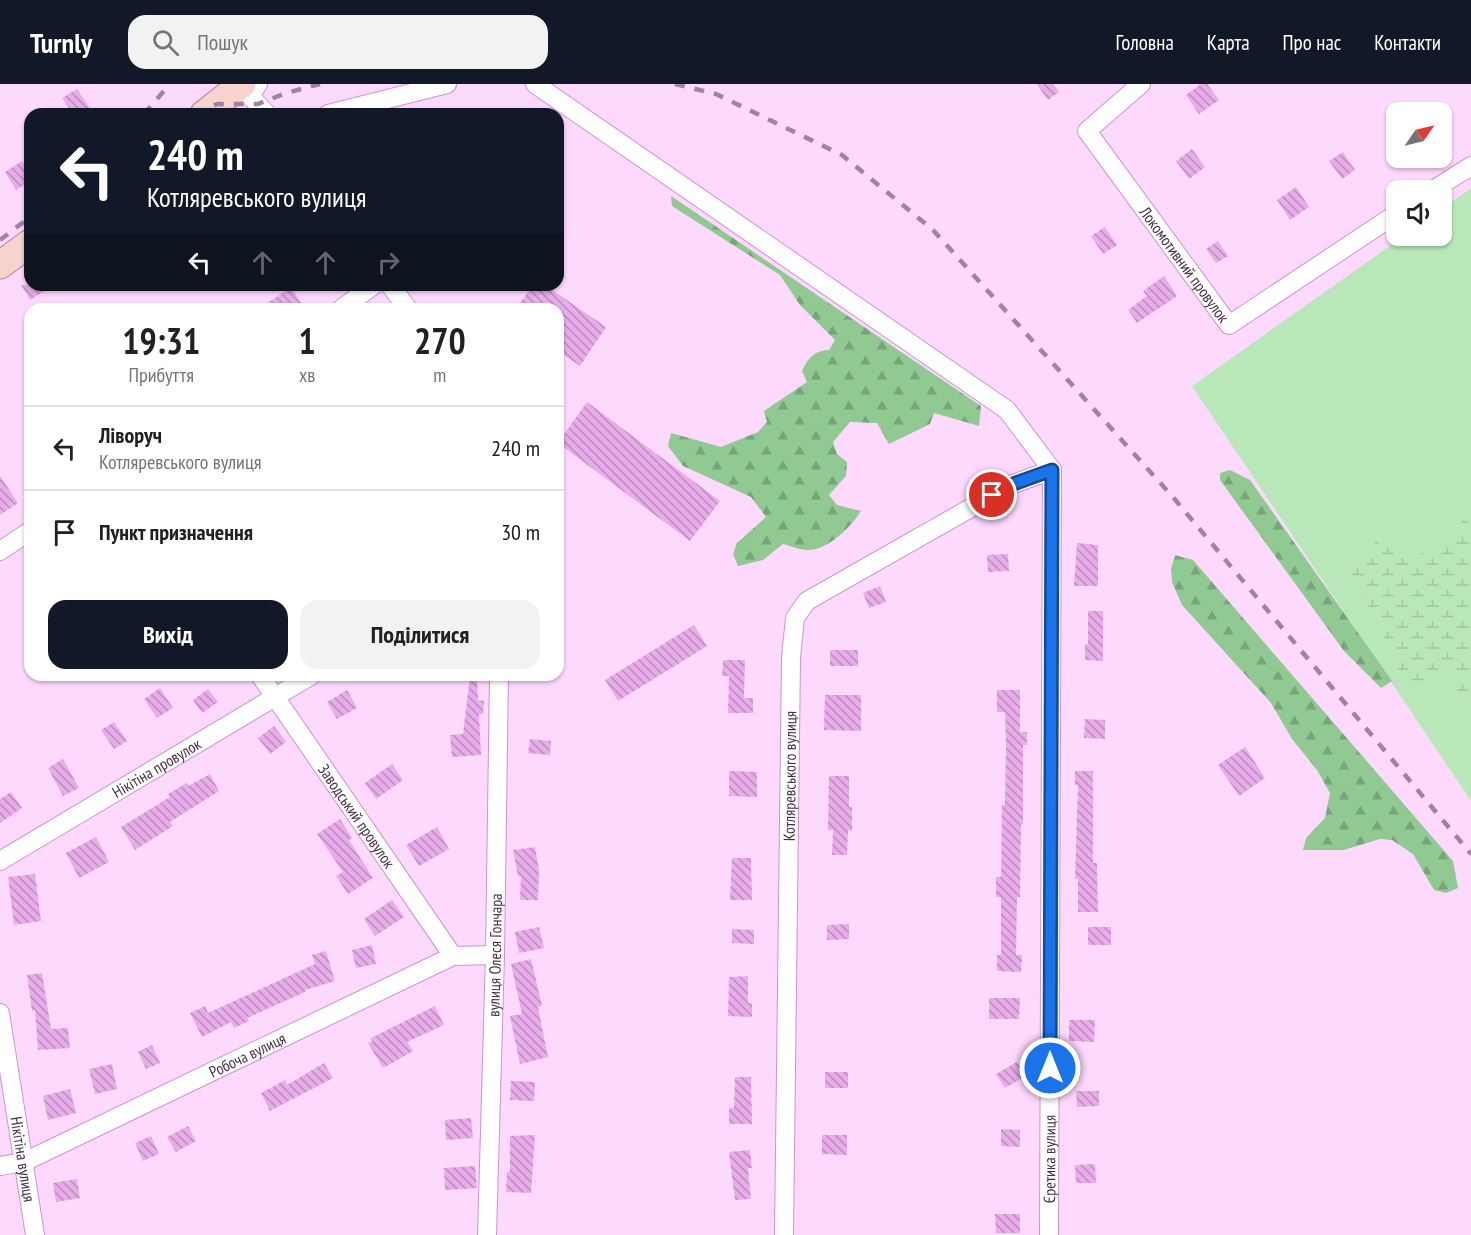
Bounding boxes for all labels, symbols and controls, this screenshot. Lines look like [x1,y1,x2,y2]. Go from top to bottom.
search box [128,15,548,69]
text: Turnly [30,24,92,61]
icon: search [149,26,182,59]
text: Пошук [197,28,248,56]
text: Головна [1116,29,1174,56]
text: Карта [1207,29,1250,56]
text: Про нас [1283,29,1341,56]
text: Контакти [1374,29,1441,56]
north arrow [1386,102,1452,168]
map controls [1386,102,1452,246]
text: 240 m [147,127,244,182]
icon: left [48,132,126,210]
text: Котляревського вулиця [147,180,366,214]
button: sound [1386,180,1452,246]
street label: Локомотивний провулок [1135,202,1234,327]
icon: left [183,246,216,279]
icon: ahead [246,246,279,279]
icon: ahead [309,246,342,279]
icon: right [372,246,405,279]
text: 19:31 [122,317,200,364]
text: 1 [299,317,316,364]
text: 270 [414,317,466,364]
text: Прибуття [129,362,194,388]
text: хв [299,362,315,388]
text: m [433,362,446,388]
text: Ліворуч [99,421,162,449]
icon: left [48,432,81,465]
text: 240 m [491,434,540,462]
text: Котляревського вулиця [99,449,261,475]
pin [966,469,1017,520]
icon: arrive [975,478,1008,511]
icon: arrive [48,516,81,549]
text: Пункт призначення [99,518,253,546]
text: 30 m [501,518,540,546]
button: Вихід [48,600,288,669]
button: Поділитися [300,600,540,669]
street label: Котляревського вулиця [779,711,800,841]
street label: Нікітіна провулок [108,733,205,802]
street label: Заводський провулок [314,760,400,873]
street label: вулиця Олеся Гончара [483,893,506,1017]
street label: Робоча вулиця [206,1028,289,1082]
position arrow [1018,1036,1082,1100]
street label: Нікітіна вулиця [6,1115,40,1203]
street label: Єретика вулиця [1039,1115,1059,1203]

